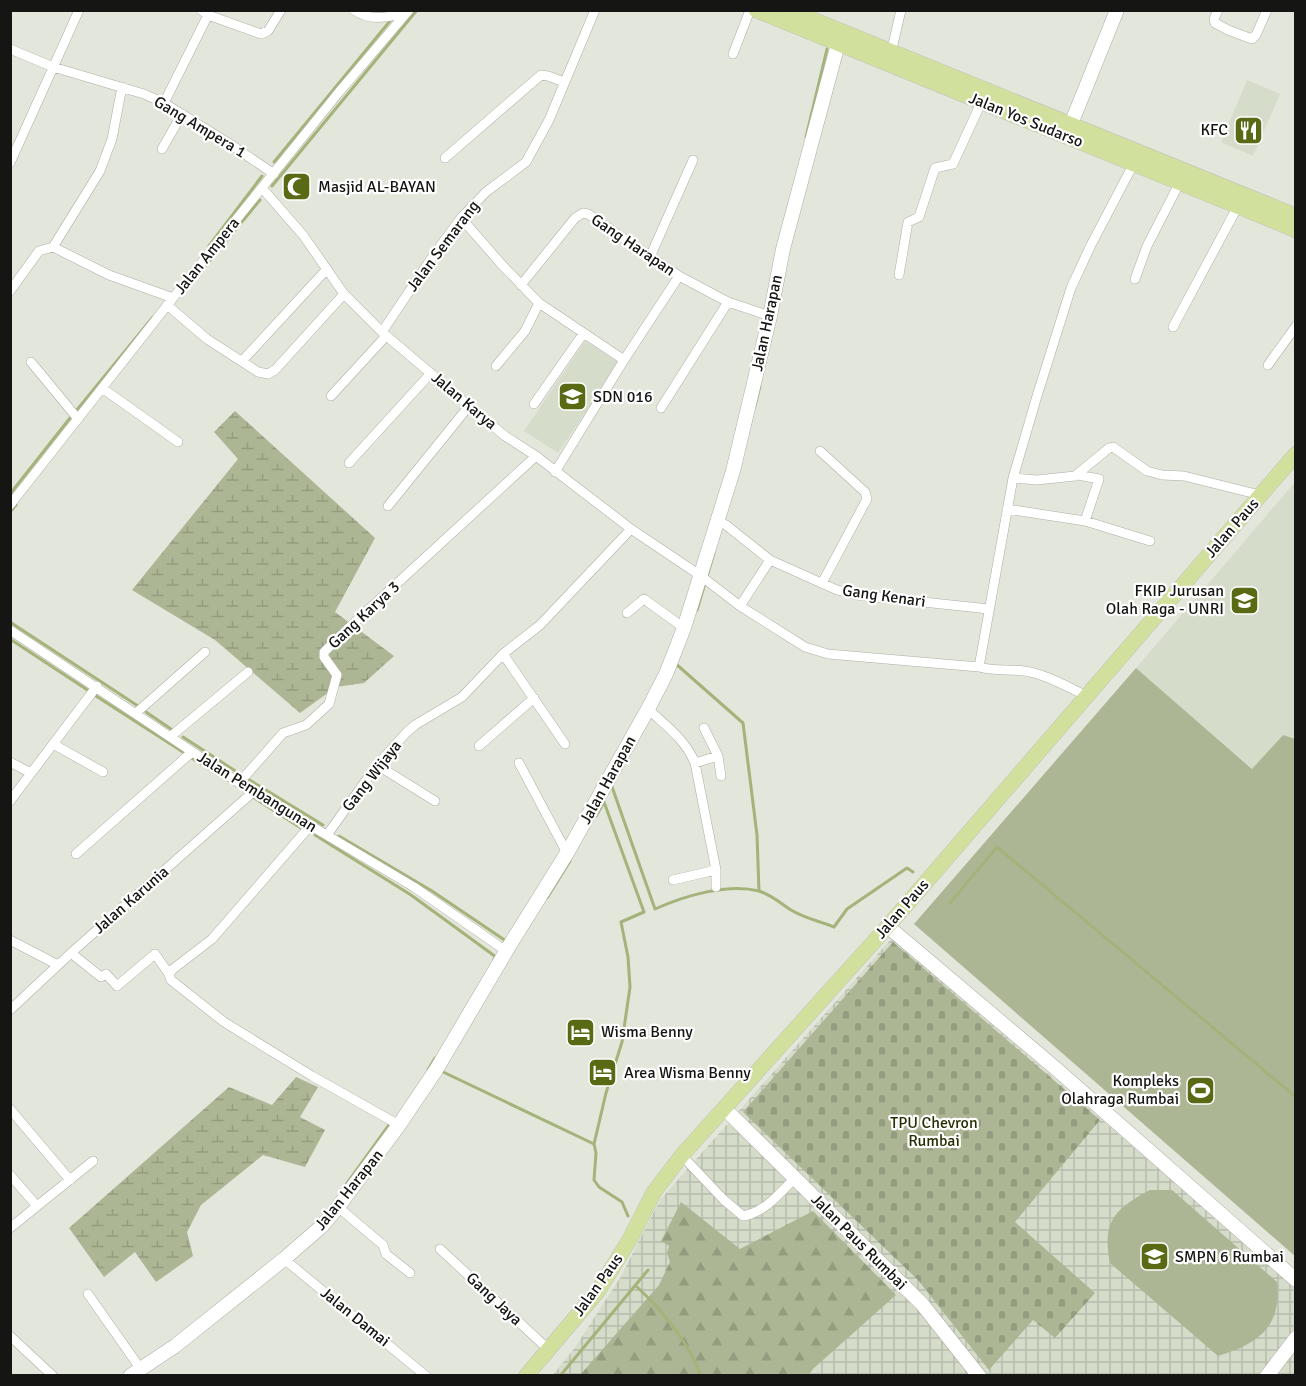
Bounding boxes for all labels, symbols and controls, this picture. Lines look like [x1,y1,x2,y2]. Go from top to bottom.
street label: Jalan Yos Sudarso [966,88,1086,152]
street label: Gang Ampera 1 [150,92,250,162]
restaurant icon: KFC [1233,114,1265,146]
place label: KFC [1201,120,1228,140]
mosque icon: Masjid AL-BAYAN [281,171,313,203]
place label: Masjid AL-BAYAN [318,177,436,197]
street label: Jalan Semarang [402,197,484,295]
street label: Gang Harapan [587,210,679,280]
street label: Jalan Ampera [170,214,244,298]
street label: Jalan Harapan [747,273,787,373]
street label: Jalan Karya [427,368,501,434]
school or university icon: SDN 016 [556,381,588,413]
place label: SDN 016 [593,387,653,407]
street label: Jalan Paus [1201,494,1263,562]
street label: Gang Karya 3 [324,577,404,653]
street label: Gang Kenari [841,580,927,612]
place label: FKIP Jurusan Olah Raga - UNRI [1106,581,1224,619]
school or university icon: FKIP Jurusan Olah Raga - UNRI [1229,584,1261,616]
street label: Jalan Harapan [575,732,641,828]
street label: Gang Wijaya [338,736,406,816]
street label: Jalan Pembangunan [193,747,321,837]
street label: Jalan Karunia [89,862,173,938]
street label: Jalan Paus [871,875,933,943]
hotel icon: Wisma Benny [564,1016,596,1048]
place label: Wisma Benny [601,1022,693,1042]
hotel icon: Area Wisma Benny [587,1057,619,1089]
place label: Area Wisma Benny [624,1063,751,1083]
place label: Kompleks Olahraga Rumbai [1061,1071,1179,1109]
sports icon: Kompleks Olahraga Rumbai [1184,1074,1216,1106]
park label: TPU Chevron Rumbai [890,1113,978,1151]
street label: Jalan Harapan [310,1146,388,1234]
street label: Jalan Paus Rumbai [807,1190,911,1294]
school or university icon: SMPN 6 Rumbai [1138,1241,1170,1273]
place label: SMPN 6 Rumbai [1175,1247,1284,1267]
street label: Jalan Paus [569,1250,627,1320]
street label: Gang Jaya [462,1268,526,1330]
street label: Jalan Damai [316,1283,394,1351]

